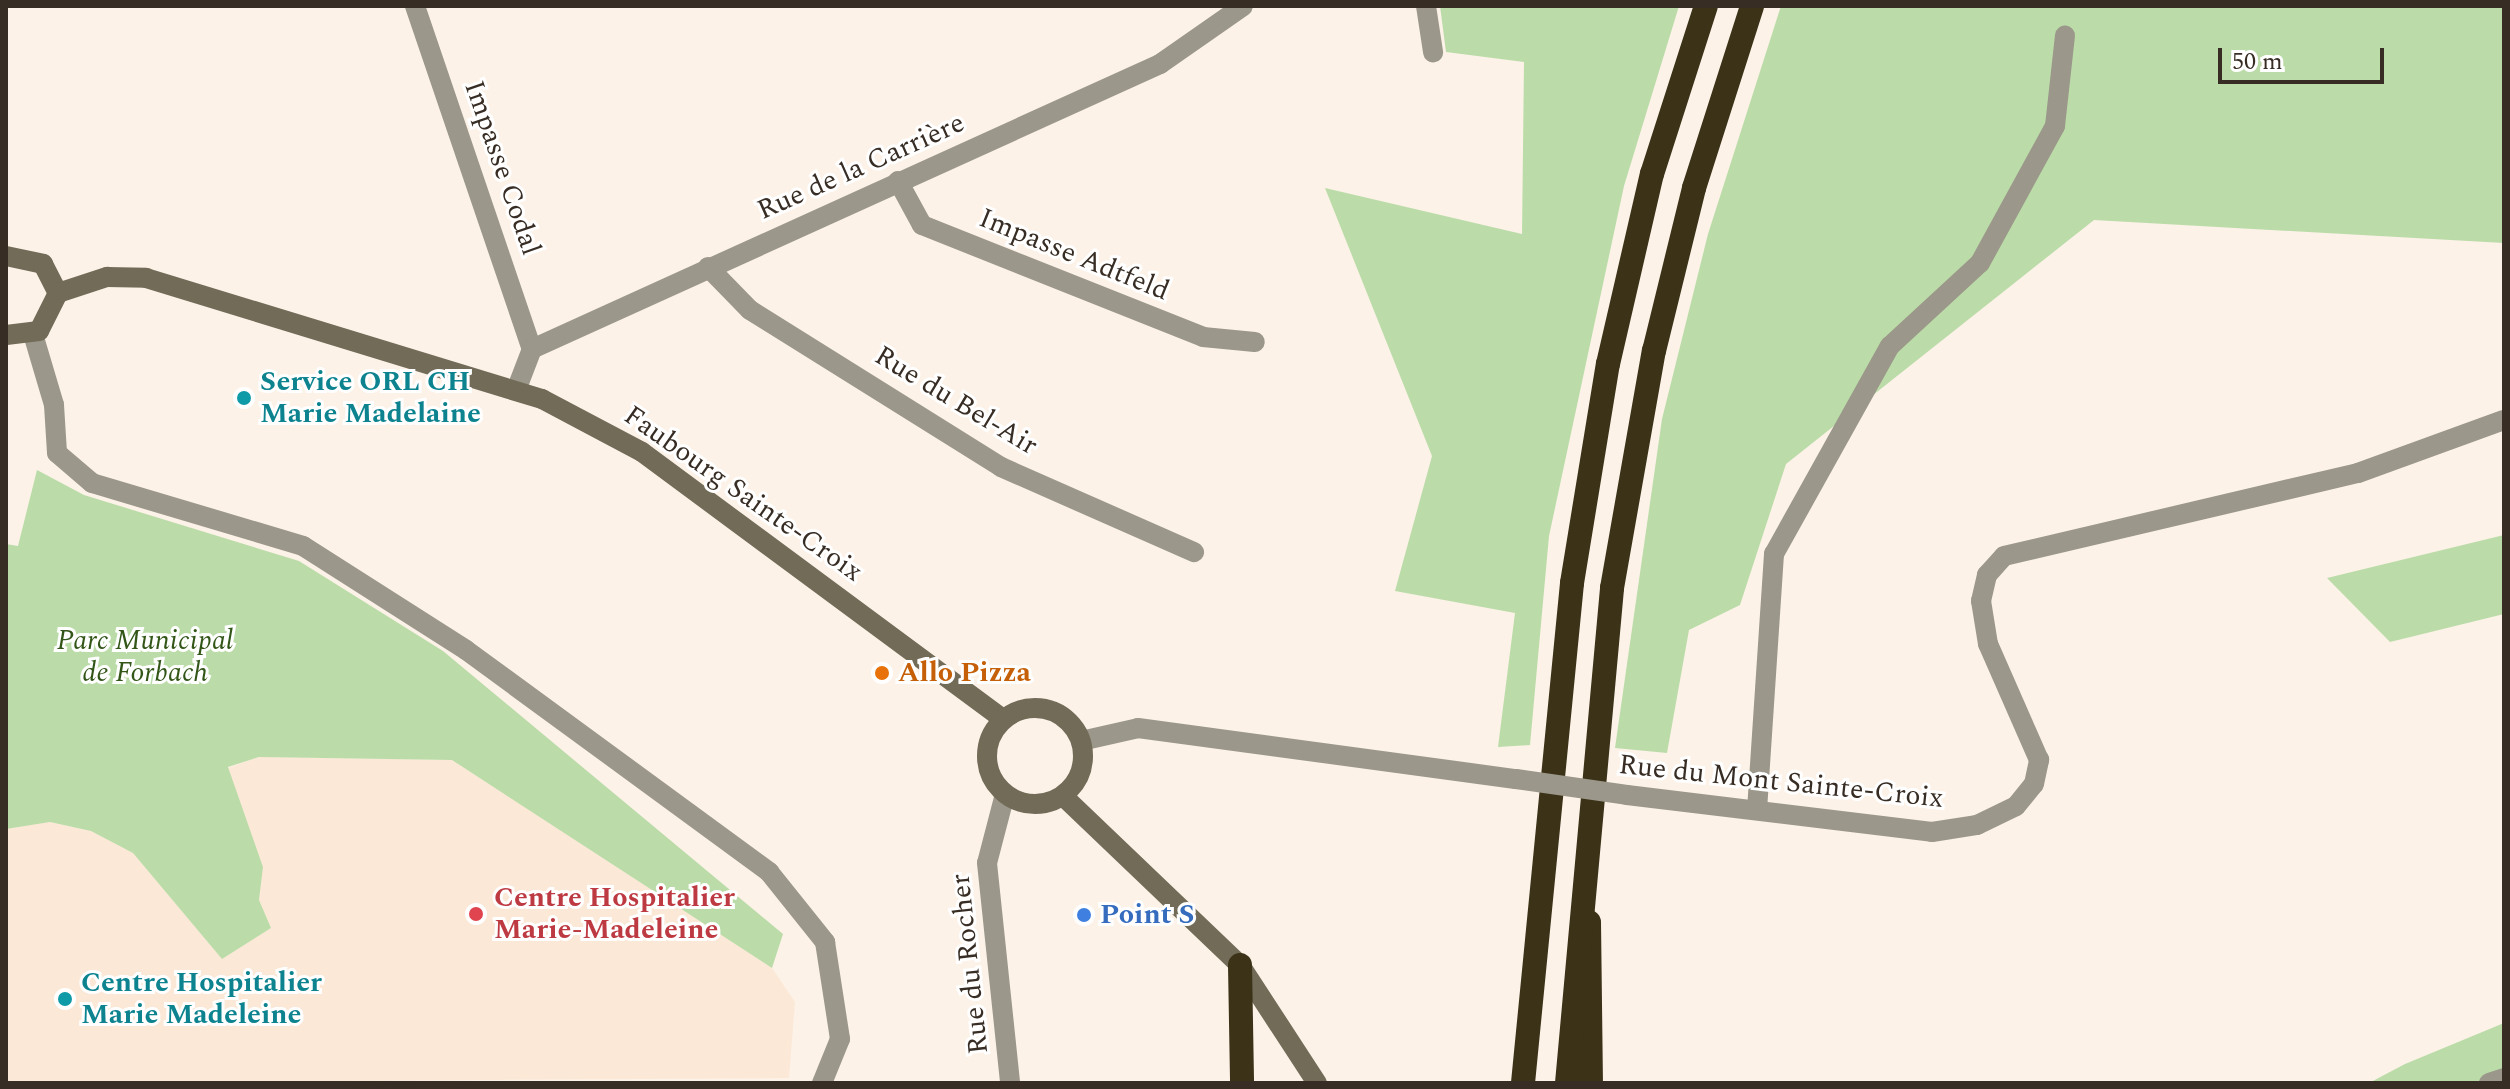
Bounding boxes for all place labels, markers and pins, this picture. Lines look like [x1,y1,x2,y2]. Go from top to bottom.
place label: Service ORL CH Marie Madelaine [260,365,481,431]
marker: Service ORL CH Marie Madelaine [235,389,253,407]
place label: Allo Pizza [898,656,1031,690]
marker: Allo Pizza [873,664,891,682]
place label: Centre Hospitalier Marie-Madeleine [494,881,735,947]
place label: Point S [1100,898,1195,932]
marker: Centre Hospitalier Marie-Madeleine [465,903,487,925]
marker: Point S [1075,906,1093,924]
place label: Centre Hospitalier Marie Madeleine [81,966,322,1032]
marker: Centre Hospitalier Marie Madeleine [56,990,74,1008]

